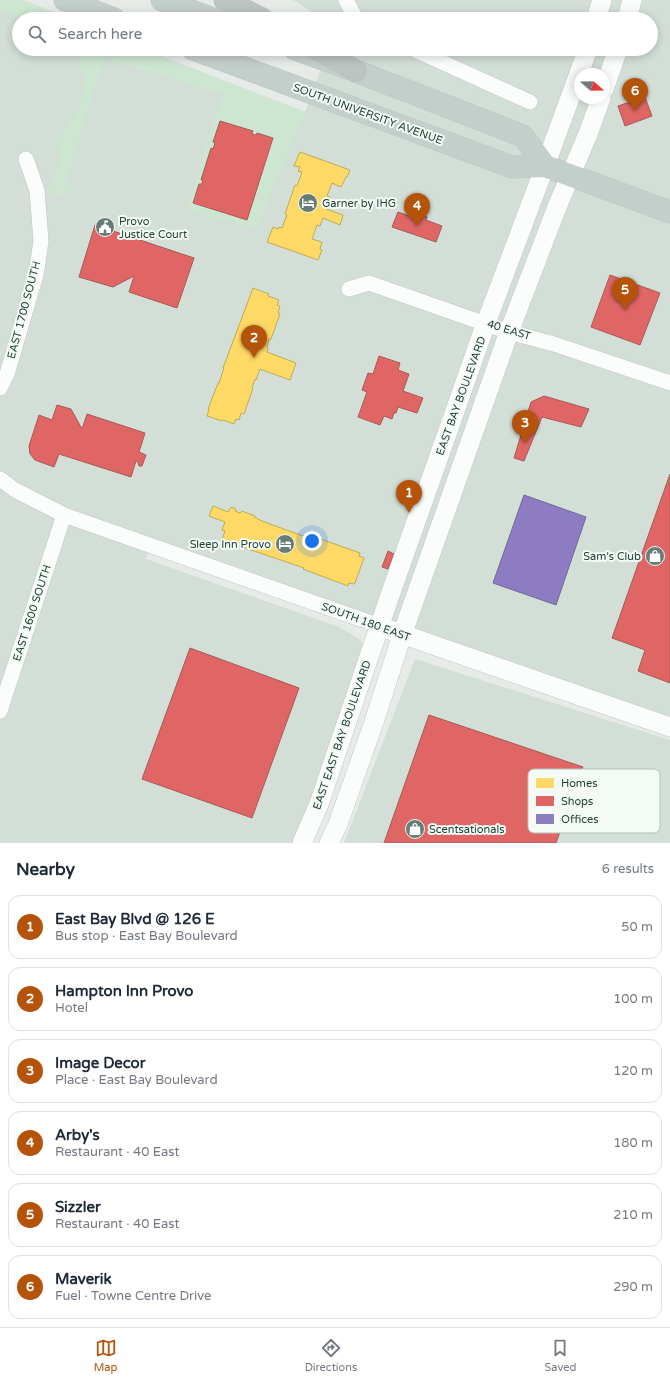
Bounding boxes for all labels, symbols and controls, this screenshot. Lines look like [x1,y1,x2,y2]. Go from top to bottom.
search box [12,12,658,56]
icon: search [26,23,48,45]
text: Search here [58,25,142,43]
north arrow [574,68,610,104]
pin: 6 [622,78,648,111]
street label: SOUTH UNIVERSITY AVENUE [291,81,445,147]
hotel icon: Garner by IHG [297,192,319,214]
pin: 4 [404,193,430,226]
place label: Garner by IHG [322,197,396,210]
place label: Provo Justice Court [119,215,187,241]
public building icon: Provo Justice Court [94,216,116,238]
street label: EAST 1700 SOUTH [5,260,43,360]
pin: 5 [612,277,638,310]
street label: 40 EAST [486,317,533,343]
pin: 2 [241,325,267,358]
street label: EAST BAY BOULEVARD [433,335,489,457]
pin: 3 [512,410,538,443]
pin: 1 [396,480,422,513]
your location [302,531,322,551]
hotel icon: Sleep Inn Provo [274,533,296,555]
place label: Sleep Inn Provo [190,538,271,551]
shop icon: Sam's Club [644,545,666,567]
place label: Sam's Club [583,550,641,563]
street label: EAST 1600 SOUTH [10,563,54,663]
street label: SOUTH 180 EAST [320,600,413,644]
street label: EAST EAST BAY BOULEVARD [310,659,374,811]
legend [528,769,660,833]
text: Homes [561,777,597,790]
text: Shops [561,795,593,808]
text: Offices [561,813,599,826]
shop icon: Scentsationals [404,818,426,840]
place label: Scentsationals [429,823,504,836]
text: Nearby [16,859,75,880]
text: 6 results [602,861,654,877]
text: East Bay Blvd @ 126 E [55,910,215,928]
text: 1 [26,919,34,935]
text: 50 m [621,919,653,935]
text: Bus stop · East Bay Boulevard [55,928,238,944]
text: Hampton Inn Provo [55,982,193,1000]
text: 2 [26,991,34,1007]
text: 100 m [613,991,653,1007]
text: Hotel [55,1000,88,1016]
text: Image Decor [55,1054,145,1072]
text: 3 [26,1063,34,1079]
text: 120 m [613,1063,653,1079]
text: Place · East Bay Boulevard [55,1072,218,1088]
text: Arby's [55,1126,100,1144]
text: 4 [26,1135,34,1151]
text: 180 m [613,1135,653,1151]
text: Restaurant · 40 East [55,1144,179,1160]
text: Sizzler [55,1198,101,1216]
text: 5 [26,1207,34,1223]
text: 210 m [613,1207,653,1223]
text: Restaurant · 40 East [55,1216,179,1232]
text: Maverik [55,1270,112,1288]
text: 6 [26,1279,34,1295]
text: 290 m [613,1279,653,1295]
text: Fuel · Towne Centre Drive [55,1288,211,1304]
tab: Map [94,1337,117,1374]
tab: Directions [305,1337,357,1374]
tab: Saved [545,1337,576,1374]

